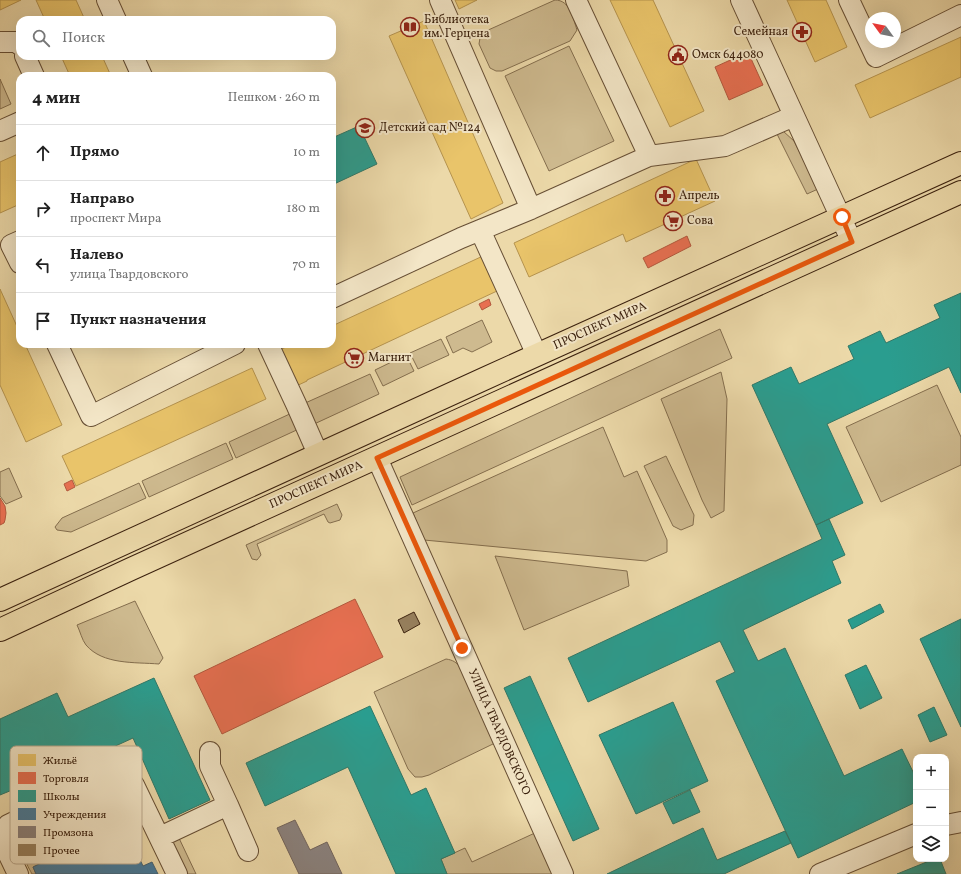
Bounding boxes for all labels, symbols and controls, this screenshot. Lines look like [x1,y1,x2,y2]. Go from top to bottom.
place label: Библиотека им. Герцена [424,12,490,42]
north arrow [865,12,901,48]
search box [16,16,336,60]
library icon: Библиотека им. Герцена [399,16,421,38]
pharmacy icon: Семейная [791,21,813,43]
place label: Семейная [734,24,788,40]
icon: search [30,27,52,49]
text: Поиск [62,28,105,49]
public building icon: Омск 644080 [667,44,689,66]
place label: Омск 644080 [692,47,763,63]
text: 4 мин [32,87,80,110]
text: Пешком · 260 m [228,89,320,107]
school or university icon: Детский сад №124 [354,117,376,139]
place label: Детский сад №124 [379,120,481,136]
icon: ahead [32,142,54,164]
text: Прямо [70,142,119,163]
text: 10 m [293,144,320,162]
pharmacy icon: Апрель [654,185,676,207]
place label: Апрель [679,188,720,204]
text: Направо [70,189,134,210]
icon: right [32,198,54,220]
text: 180 m [286,200,320,218]
route start [833,208,851,226]
text: проспект Мира [70,210,161,228]
supermarket icon: Сова [662,210,684,232]
place label: Сова [687,213,713,229]
text: Налево [70,245,124,266]
icon: left [32,254,54,276]
text: 70 m [292,256,320,274]
text: улица Твардовского [70,266,188,284]
street label: ПРОСПЕКТ МИРА [551,298,650,354]
icon: arrive [32,310,54,332]
text: Пункт назначения [70,310,206,331]
supermarket icon: Магнит [343,347,365,369]
place label: Магнит [368,350,411,366]
street label: ПРОСПЕКТ МИРА [267,457,366,513]
route end [453,639,471,657]
street label: УЛИЦА ТВАРДОВСКОГО [464,666,534,798]
legend [10,746,142,864]
text: Жильё [43,754,77,769]
map controls [913,754,949,862]
button: + [913,754,949,790]
text: Торговля [43,772,89,787]
text: Школы [43,790,80,805]
button: − [913,790,949,826]
text: Учреждения [43,808,106,823]
text: Промзона [43,826,94,841]
button: layers [913,826,949,862]
text: Прочее [43,844,80,859]

